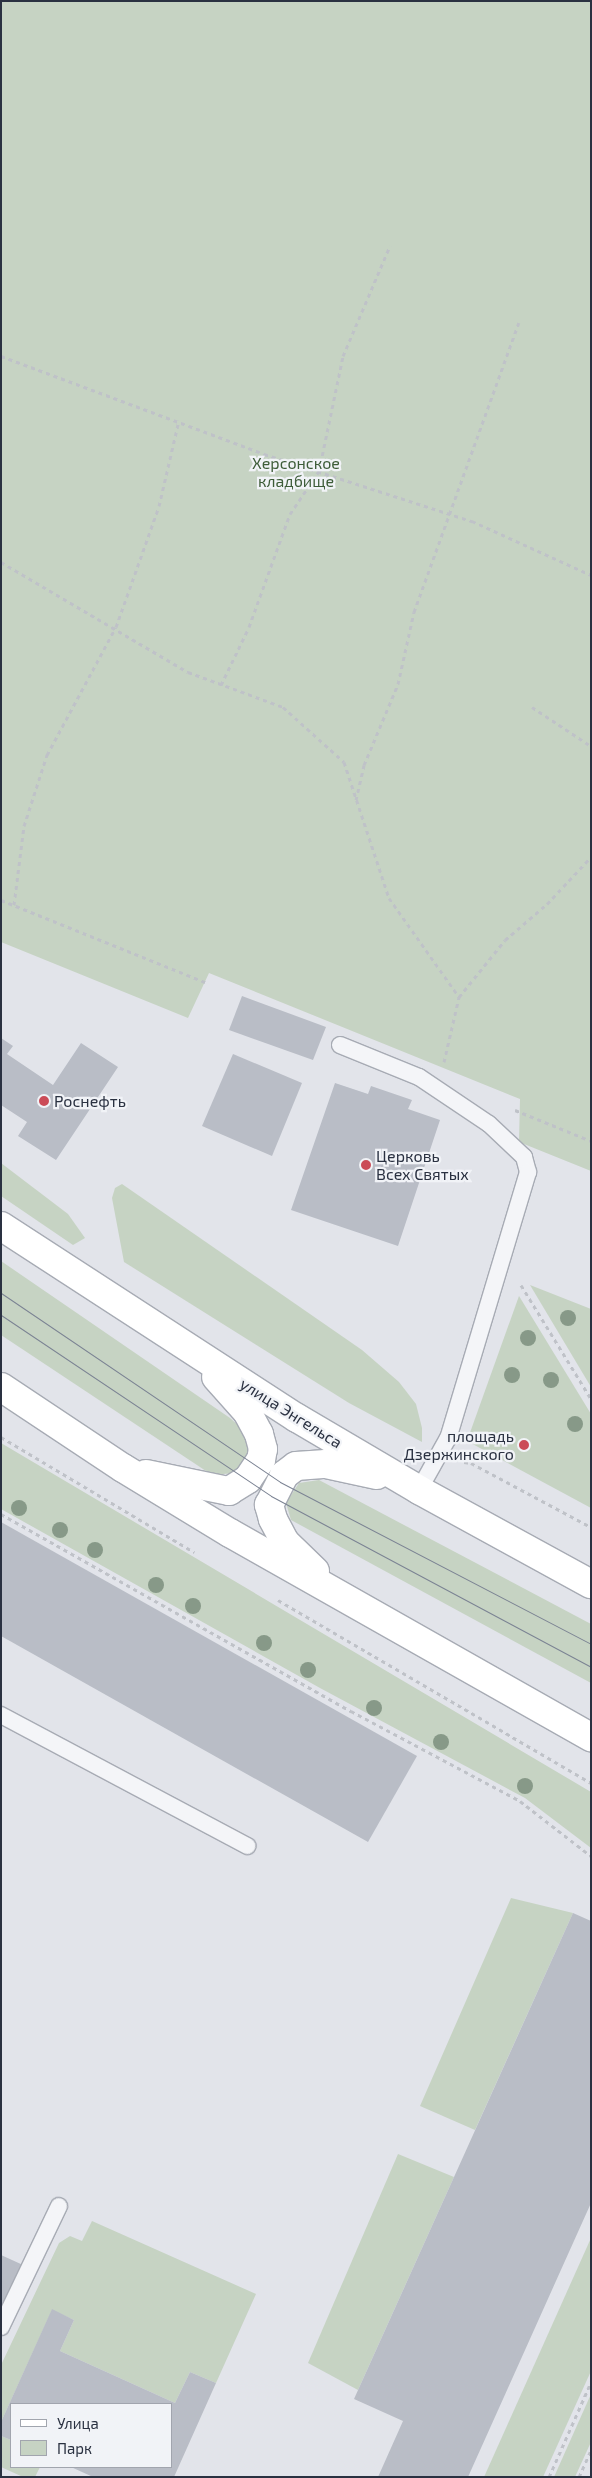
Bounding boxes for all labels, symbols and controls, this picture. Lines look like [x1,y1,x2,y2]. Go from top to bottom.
park label: Херсонское кладбище [252,453,340,491]
place label: Роснефть [54,1091,126,1111]
marker: Роснефть [38,1095,50,1107]
place label: Церковь Всех Святых [376,1146,469,1184]
marker: Церковь Всех Святых [360,1159,372,1171]
street label: улица Энгельса [236,1374,346,1452]
place label: площадь Дзержинского [404,1426,514,1464]
marker: площадь Дзержинского [518,1439,530,1451]
legend [10,2403,172,2468]
text: Улица [57,2414,99,2432]
text: Парк [57,2439,92,2457]

